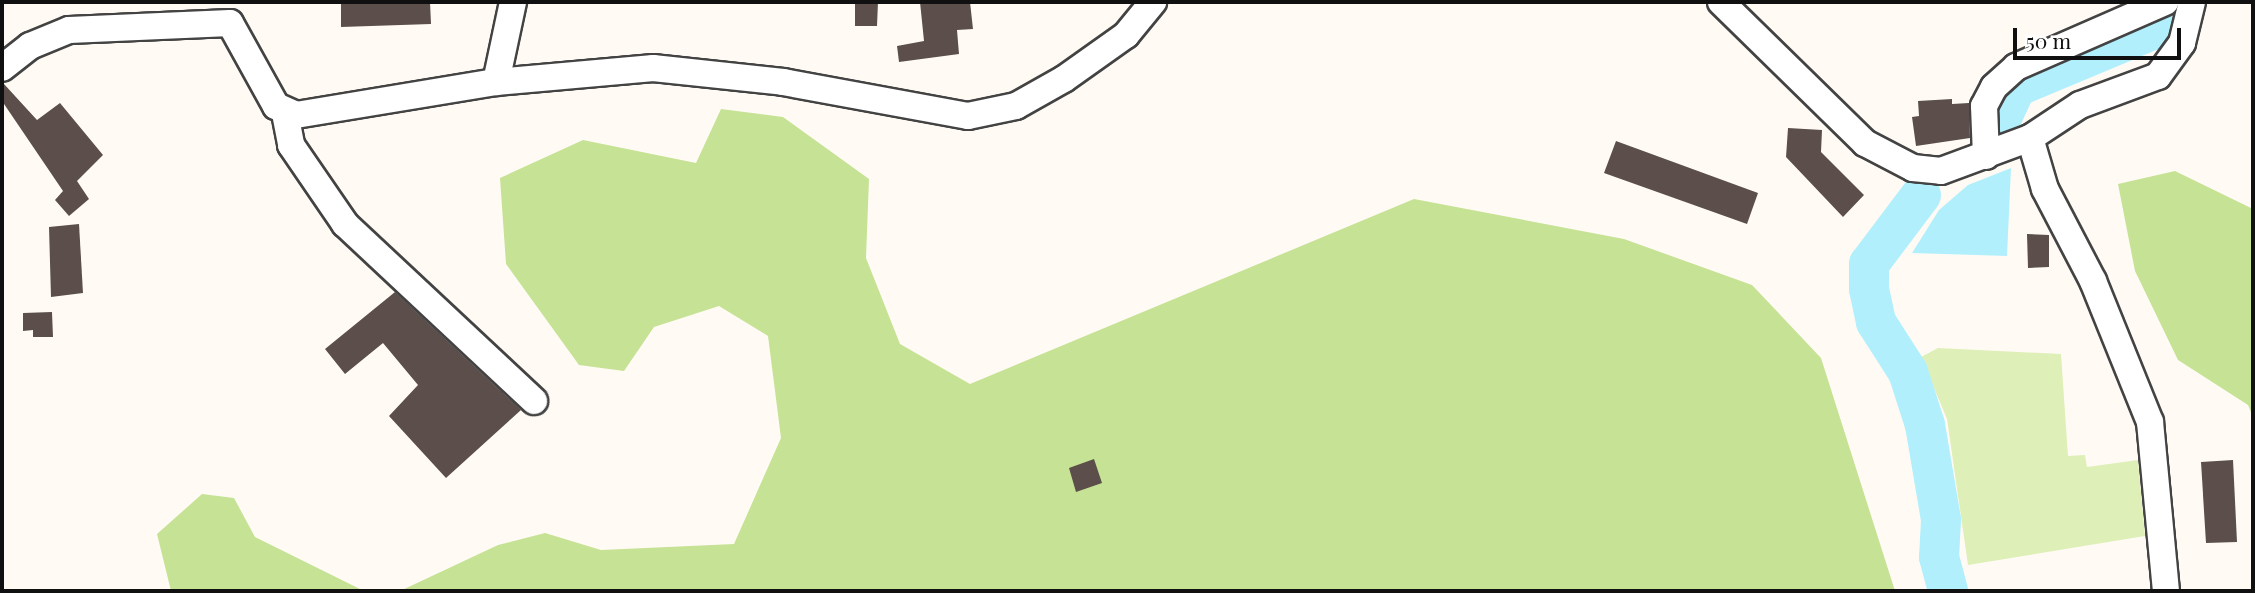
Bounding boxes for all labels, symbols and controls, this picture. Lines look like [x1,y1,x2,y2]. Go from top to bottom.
scale bar [2017,14,2185,58]
text: 50 m [2026,26,2071,54]

